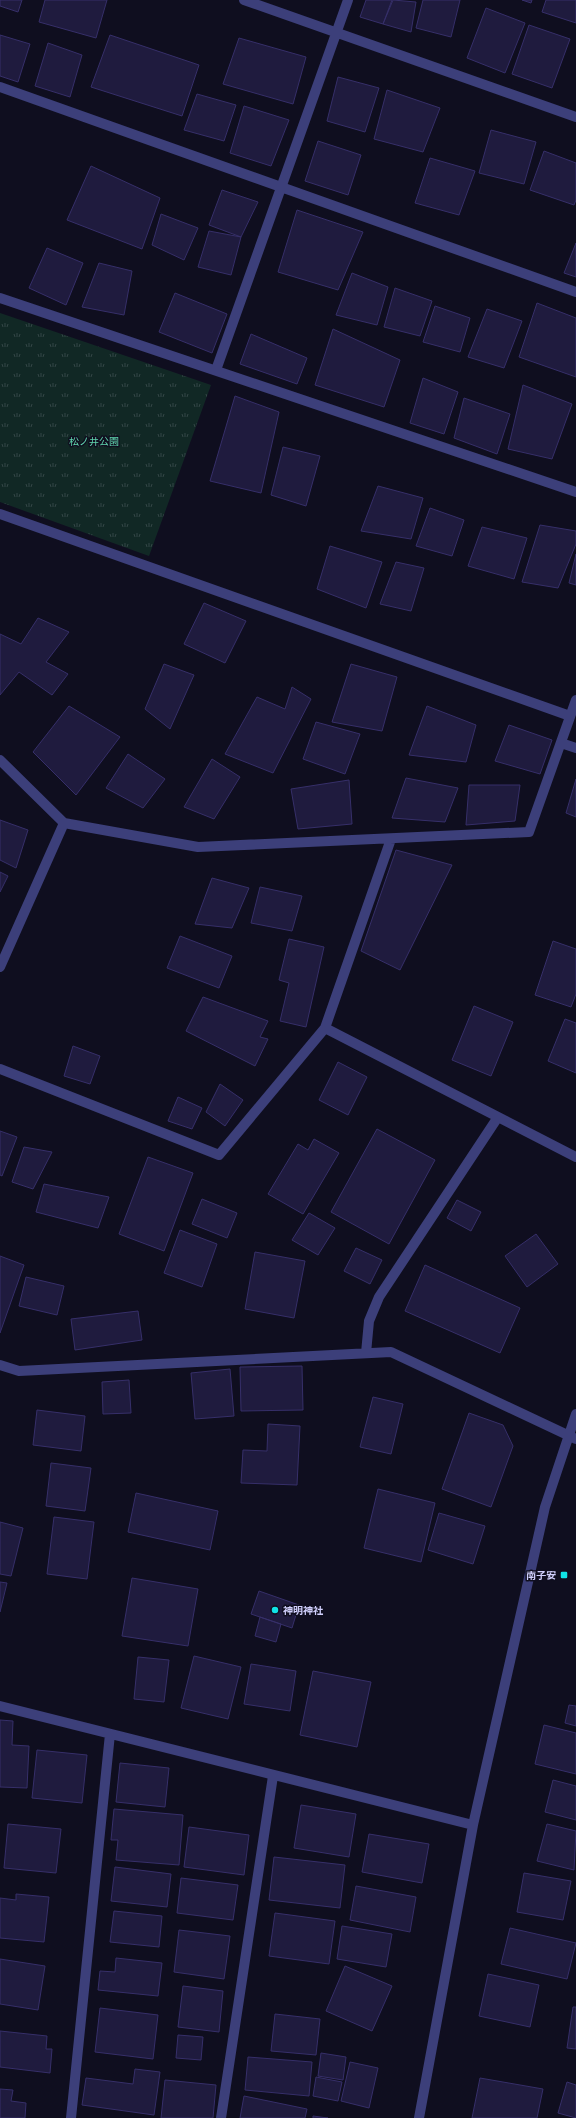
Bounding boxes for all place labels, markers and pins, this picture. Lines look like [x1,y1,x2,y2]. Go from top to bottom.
place label: 南子安 [526,1568,556,1583]
marker: 南子安 [559,1570,569,1580]
place label: 神明神社 [283,1603,324,1618]
marker: 神明神社 [270,1605,280,1615]

